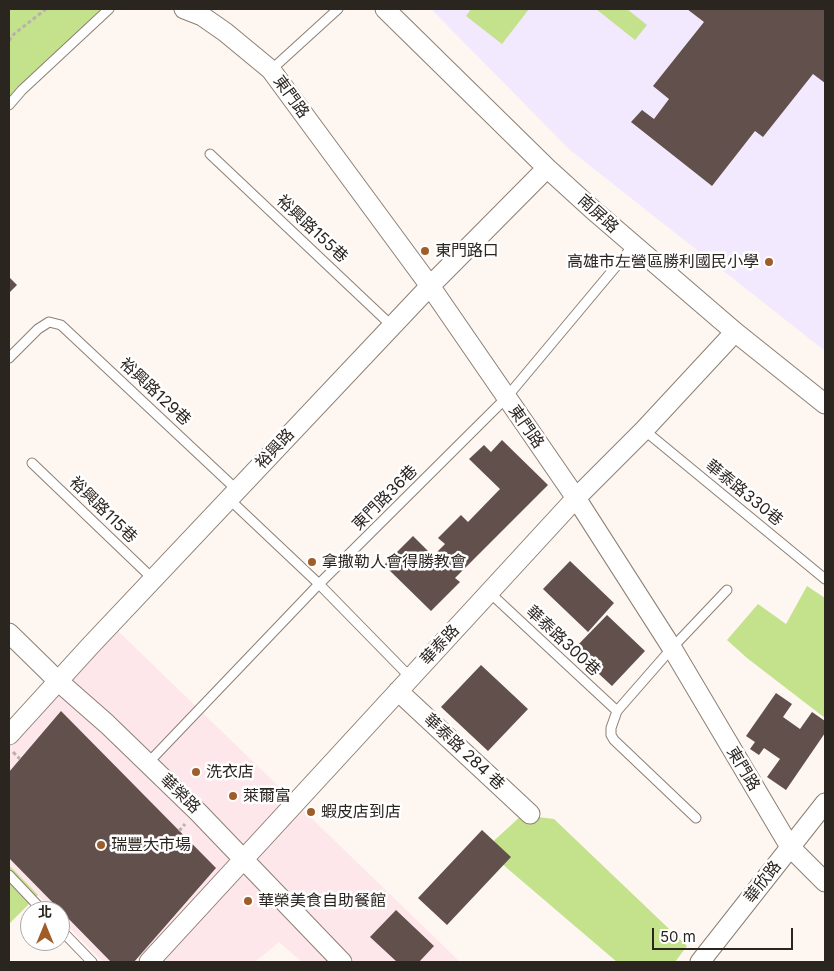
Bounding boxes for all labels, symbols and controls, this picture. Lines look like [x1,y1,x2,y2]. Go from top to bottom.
street label: 東門路 [269,72,313,122]
street label: 裕興路155巷 [273,191,351,267]
street label: 南屏路 [574,191,622,237]
place label: 東門路口 [435,241,499,261]
marker: 東門路口 [419,245,431,257]
place label: 高雄市左營區勝利國民小學 [567,252,759,272]
marker: 高雄市左營區勝利國民小學 [763,256,775,268]
street label: 裕興路129巷 [115,354,195,430]
street label: 東門路 [504,402,548,452]
street label: 裕興路 [252,425,298,473]
street label: 華泰路330巷 [701,456,787,530]
street label: 東門路36巷 [349,462,421,534]
street label: 裕興路115巷 [65,473,141,547]
place label: 拿撒勒人會得勝教會 [322,552,466,572]
marker: 拿撒勒人會得勝教會 [306,556,318,568]
street label: 華泰路300巷 [522,602,604,680]
street label: 華泰路 [417,621,463,669]
street label: 華泰路 284 巷 [420,710,508,794]
street label: 東門路 [722,743,764,795]
place label: 洗衣店 [206,762,254,782]
marker: 洗衣店 [190,766,202,778]
street label: 華榮路 [156,770,204,818]
place label: 萊爾富 [243,786,291,806]
marker: 萊爾富 [227,790,239,802]
place label: 蝦皮店到店 [321,802,401,822]
marker: 蝦皮店到店 [305,806,317,818]
place label: 瑞豐大市場 [111,835,191,855]
marker: 瑞豐大市場 [95,839,107,851]
street label: 華欣路 [741,857,785,907]
place label: 華榮美食自助餐館 [258,891,386,911]
marker: 華榮美食自助餐館 [242,895,254,907]
north arrow [20,901,70,951]
text: 北 [38,903,52,920]
scale bar [654,918,795,950]
text: 50 m [660,927,696,946]

